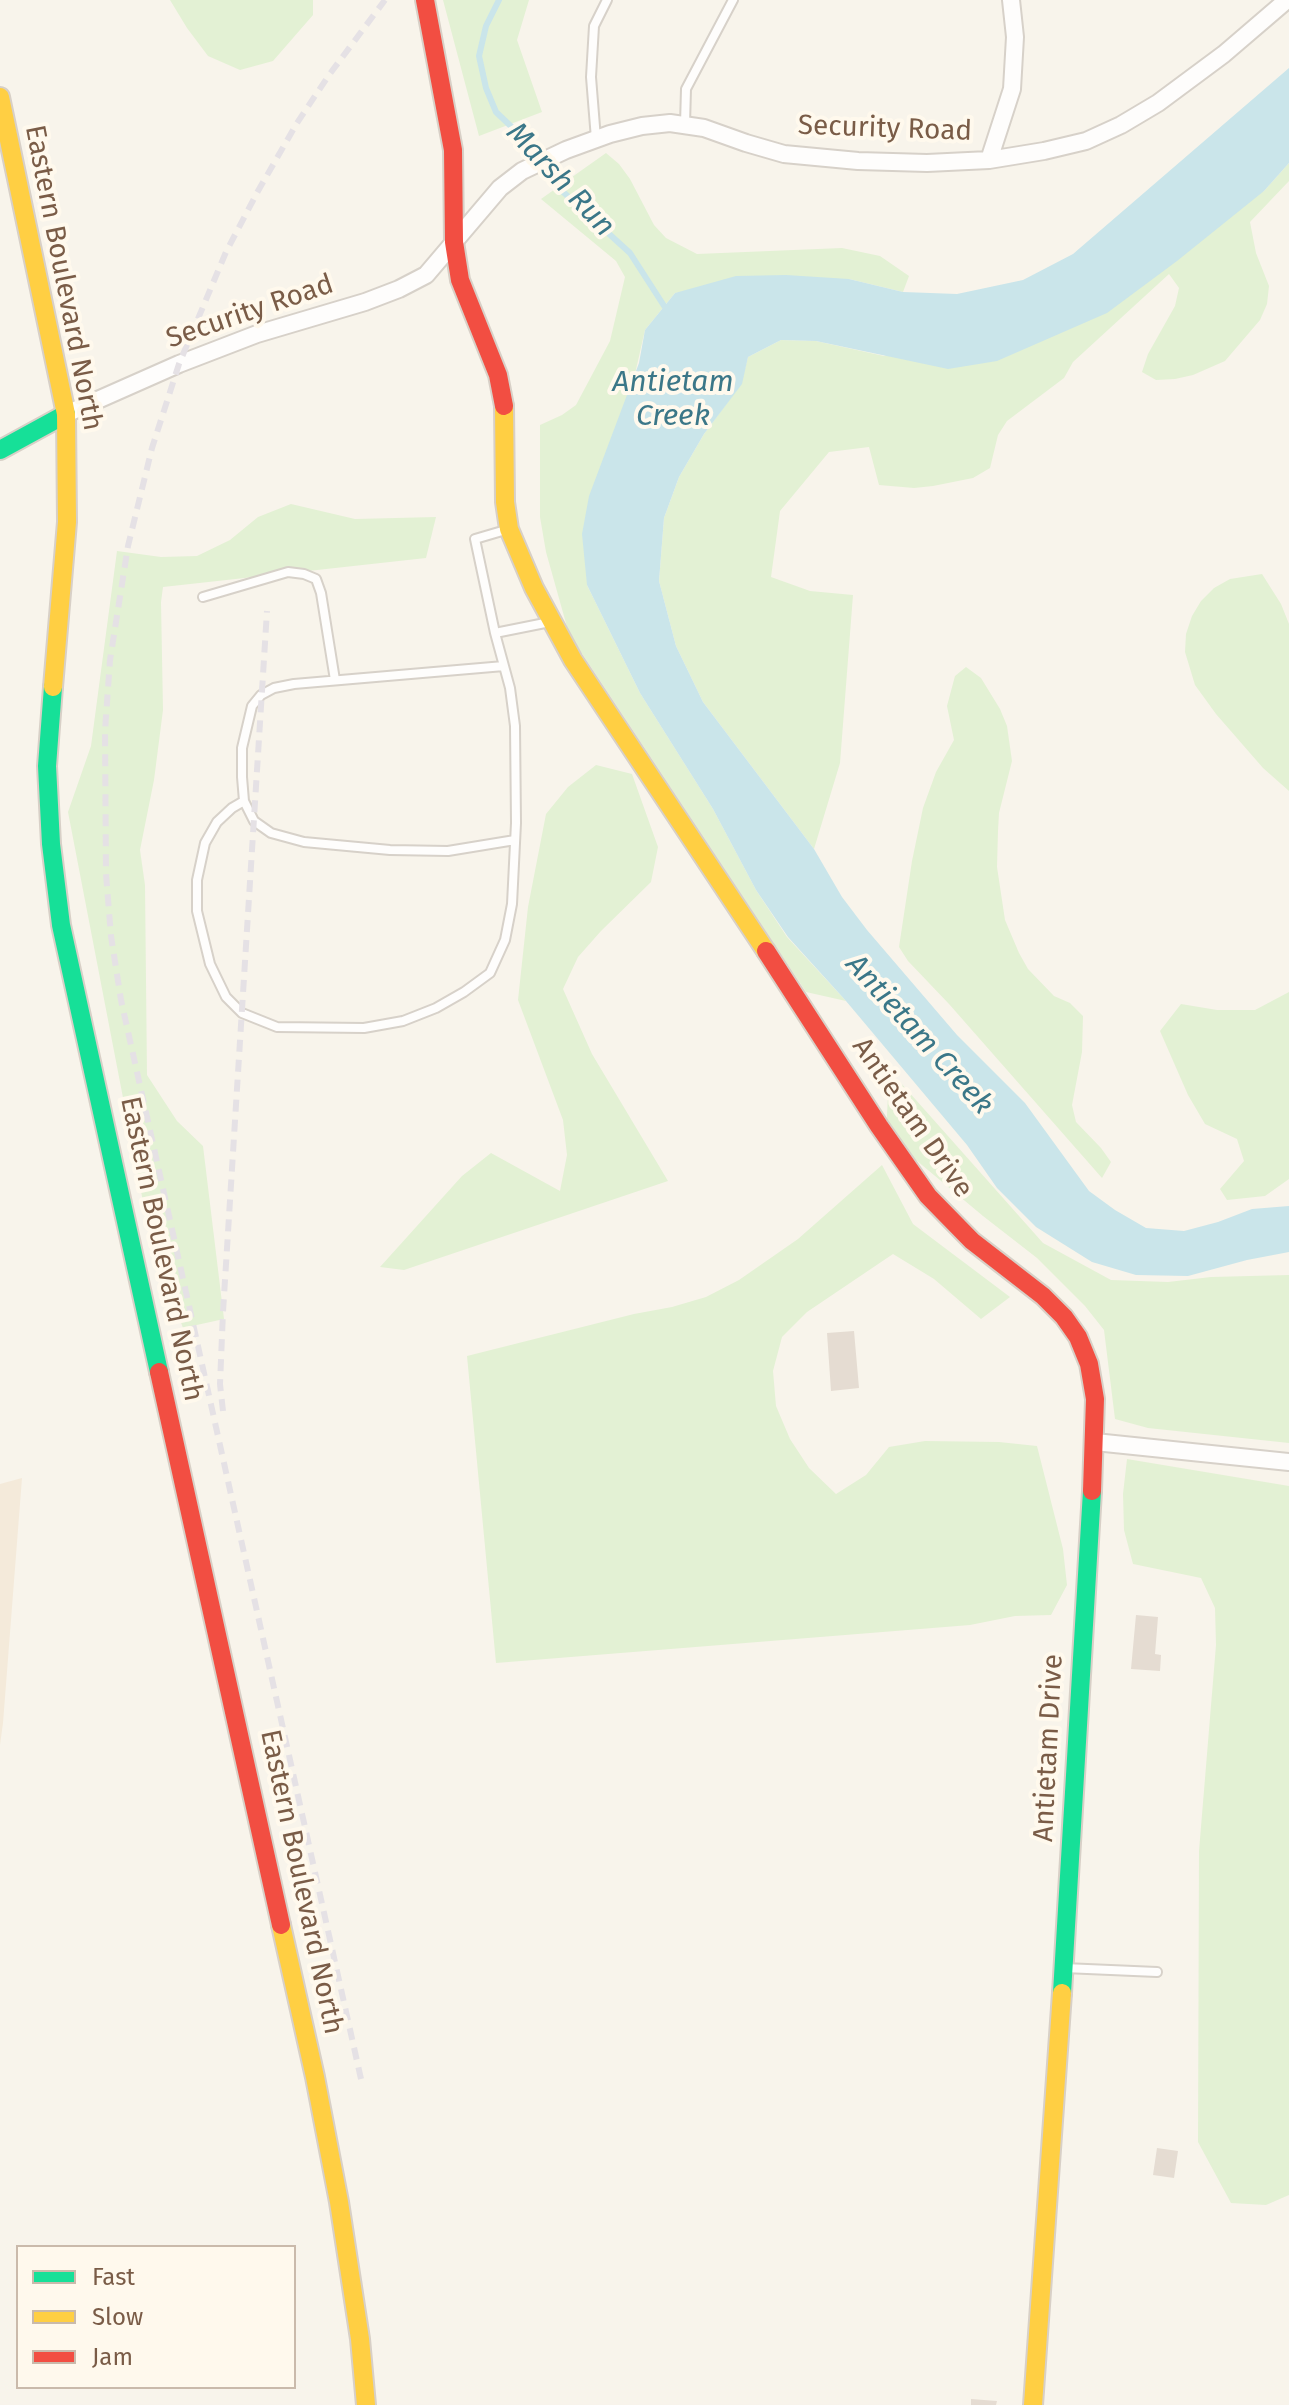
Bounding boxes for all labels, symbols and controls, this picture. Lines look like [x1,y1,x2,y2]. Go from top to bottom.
street label: Security Road [797,109,973,149]
water label: Marsh Run [498,115,622,245]
street label: Eastern Boulevard North [17,122,109,434]
street label: Security Road [162,268,338,356]
water label: Antietam Creek [612,365,734,436]
water label: Antietam Creek [838,947,1000,1123]
street label: Antietam Drive [844,1031,980,1205]
street label: Eastern Boulevard North [112,1094,210,1404]
street label: Antietam Drive [1027,1653,1071,1843]
street label: Eastern Boulevard North [252,1727,350,2037]
legend [16,2245,296,2389]
text: Fast [92,2263,135,2291]
text: Slow [92,2303,143,2331]
text: Jam [92,2343,133,2371]

